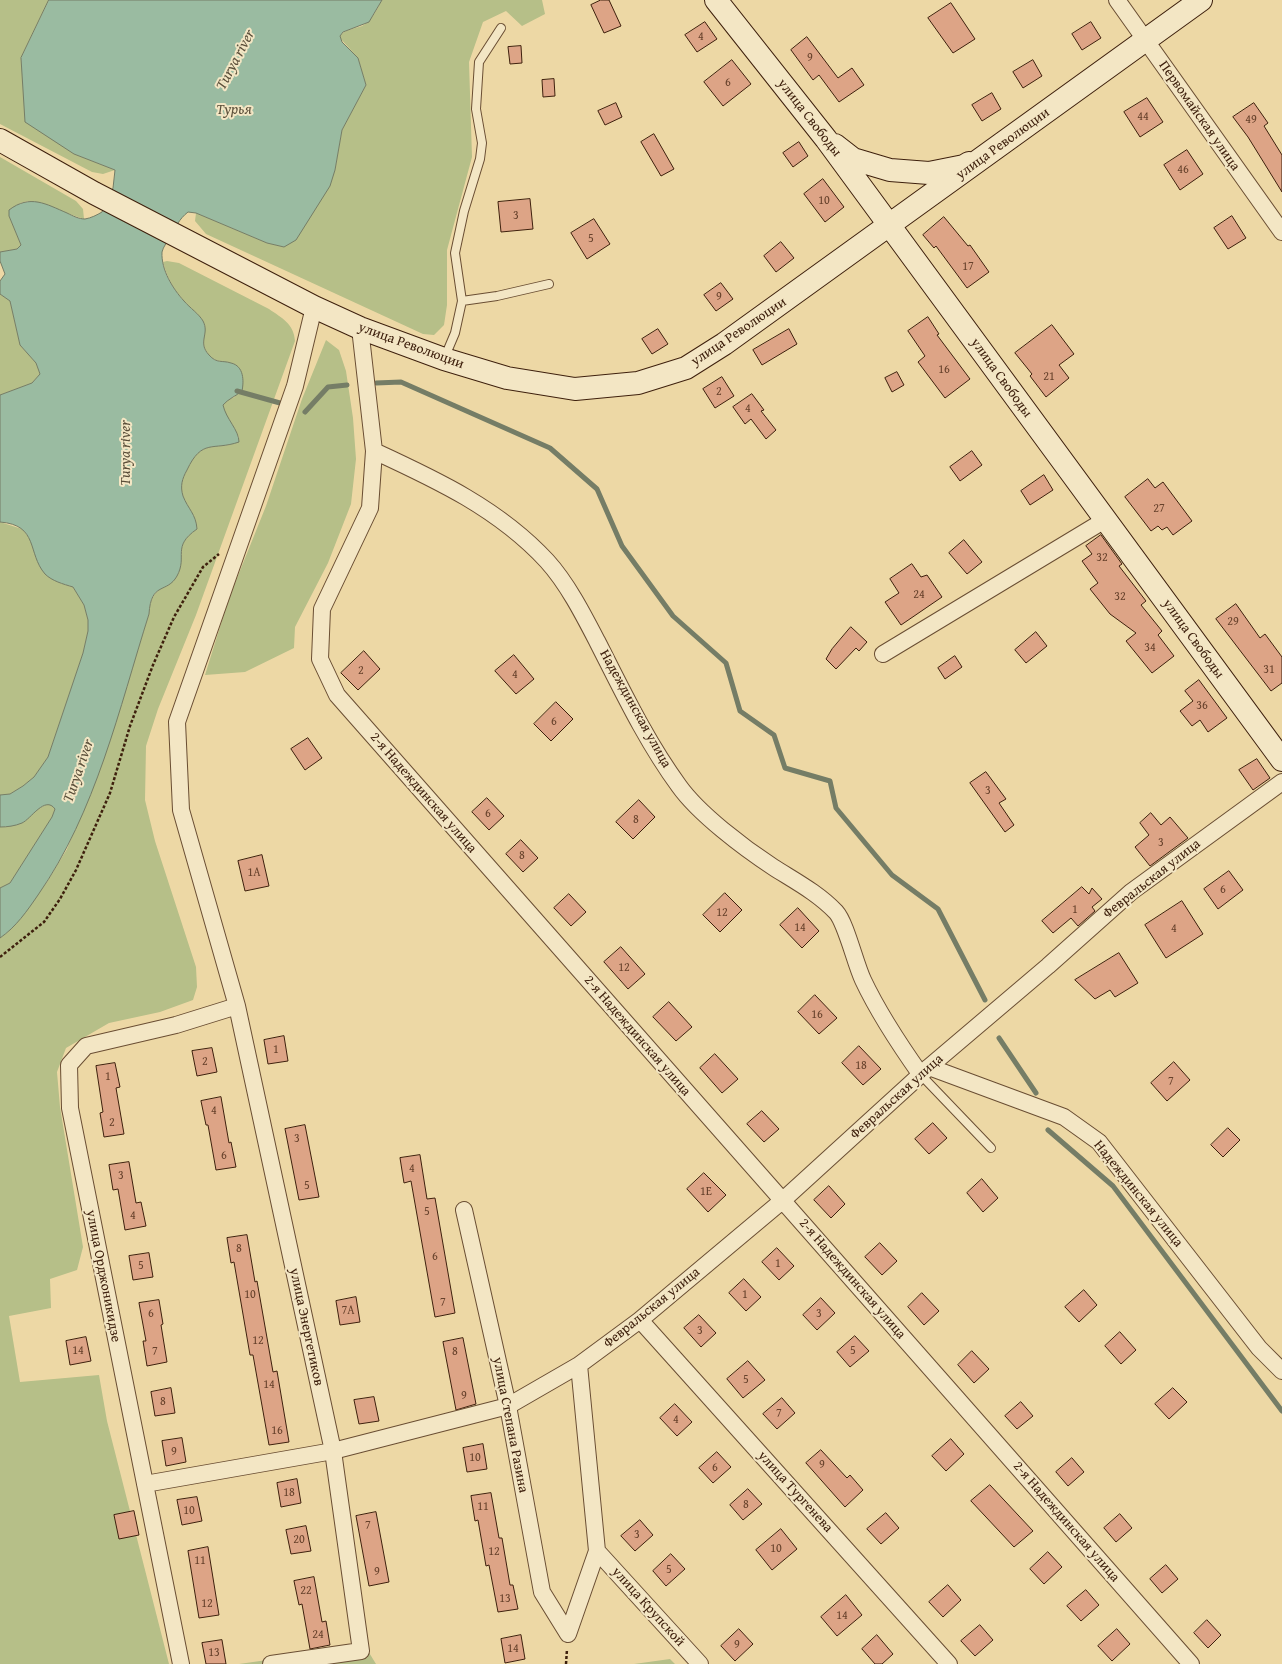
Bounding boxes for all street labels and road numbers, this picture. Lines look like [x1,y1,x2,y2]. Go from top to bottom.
street label: Первомайская улица [1155,58,1243,174]
street label: улица Свободы [773,76,845,160]
street label: улица Революции [953,104,1053,184]
street label: улица Революции [688,294,790,370]
street label: улица Революции [356,319,466,373]
street label: улица Свободы [967,335,1035,421]
street label: улица Свободы [1159,596,1227,682]
street label: Надеждинская улица [596,647,674,771]
street label: 2-я Надеждинская улица [366,729,480,857]
street label: Февральская улица [1100,836,1204,922]
street label: 2-я Надеждинская улица [580,972,694,1100]
street label: Февральская улица [847,1051,947,1143]
street label: Надеждинская улица [1090,1137,1186,1251]
street label: улица Орджоникидзе [82,1208,124,1344]
street label: 2-я Надеждинская улица [795,1215,909,1343]
street label: Февральская улица [600,1264,704,1352]
street label: улица Энергетиков [285,1267,327,1387]
street label: улица Степана Разина [489,1356,531,1494]
street label: улица Тургенева [754,1448,836,1536]
street label: 2-я Надеждинская улица [1009,1458,1123,1586]
street label: улица Крупской [608,1564,688,1650]

